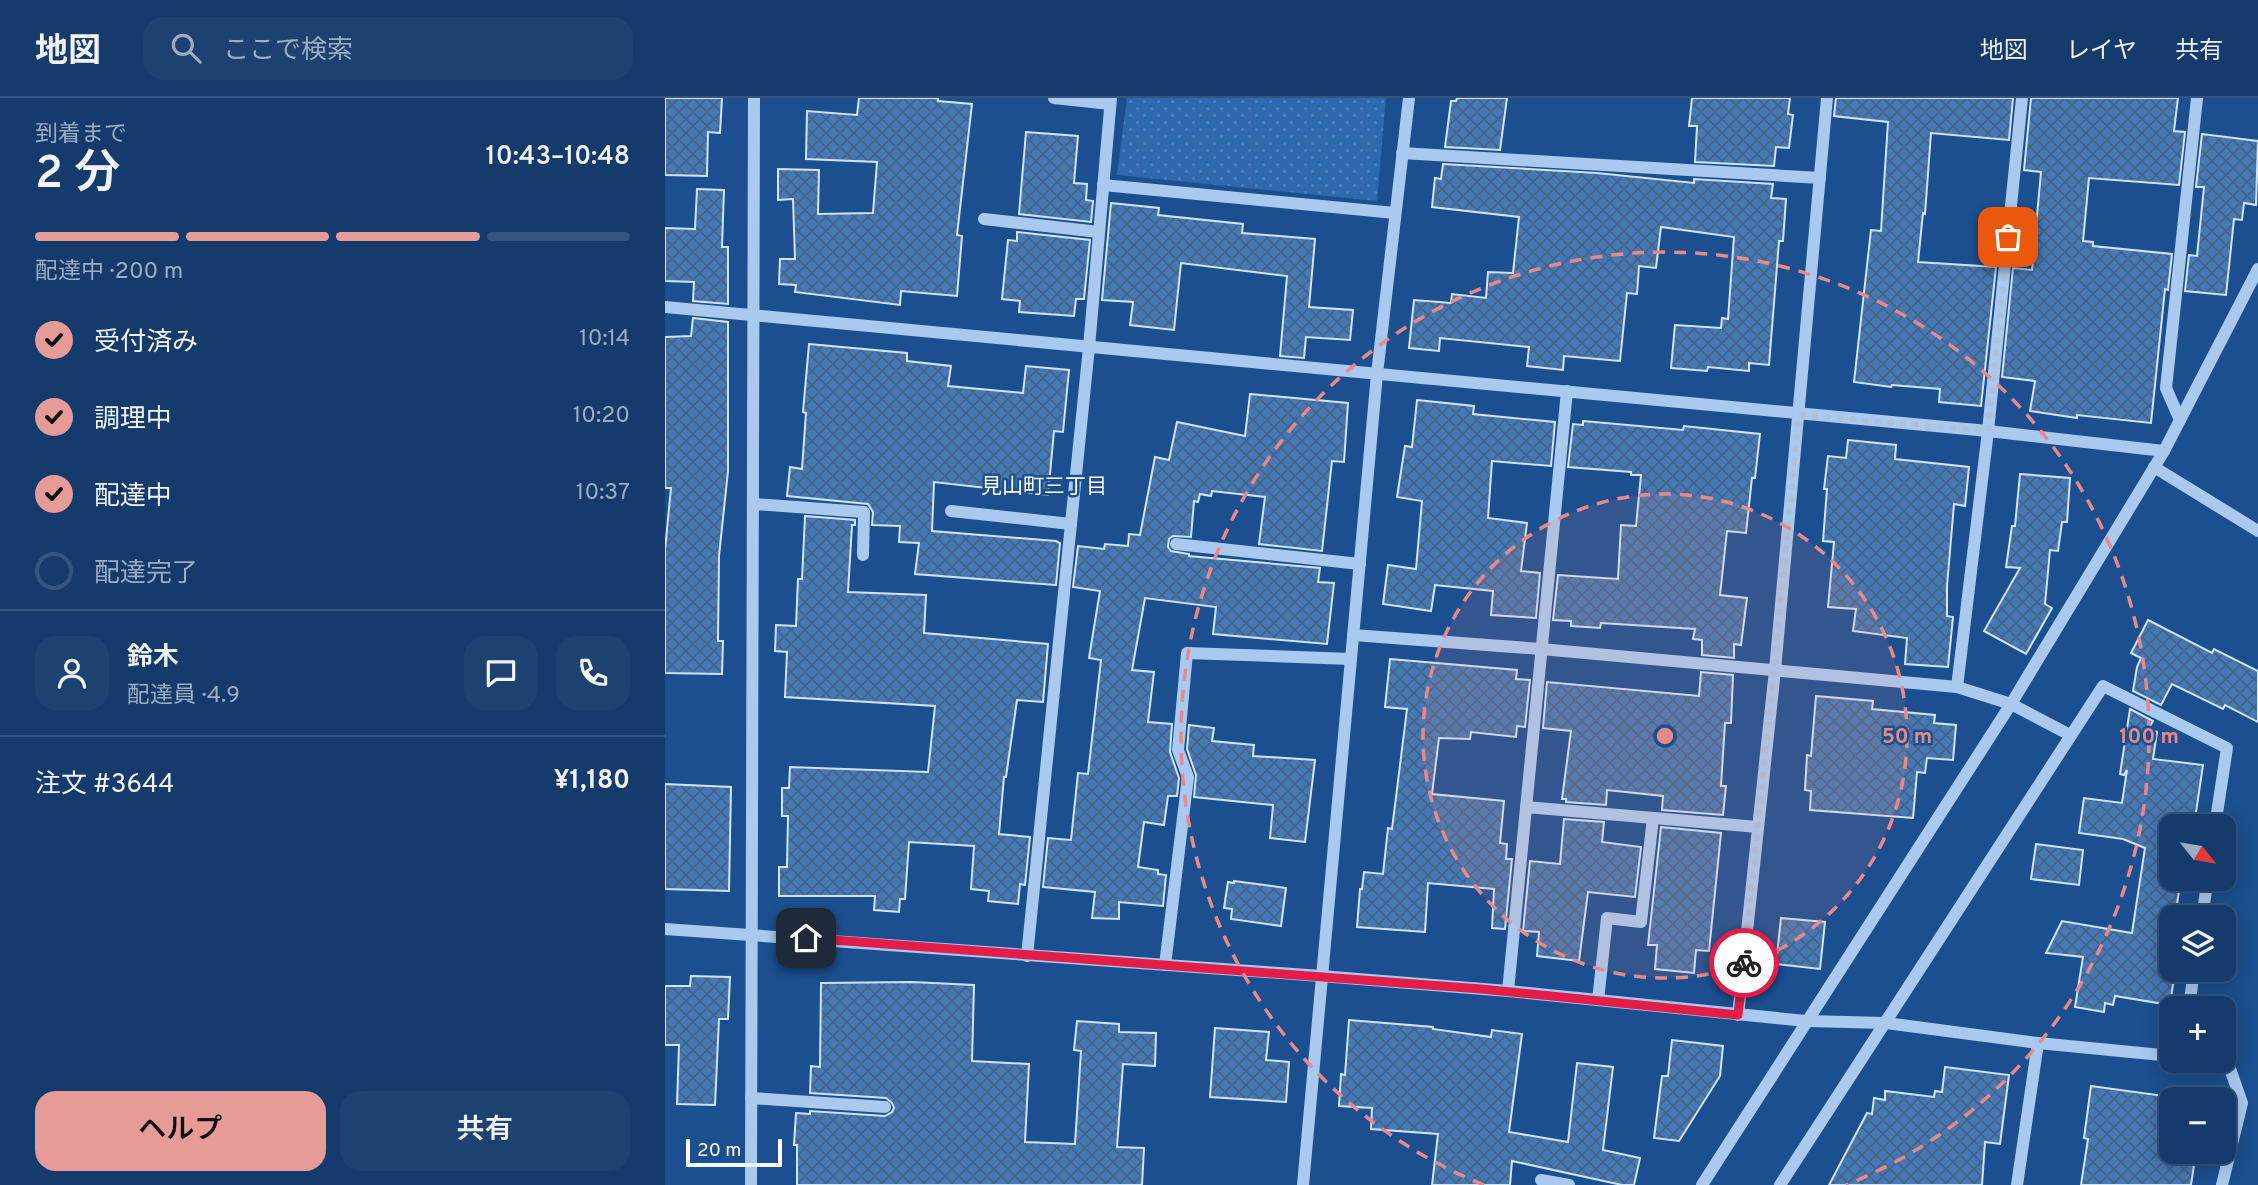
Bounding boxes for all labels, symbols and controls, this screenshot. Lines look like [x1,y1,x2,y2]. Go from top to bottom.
search box [143,17,633,80]
icon: search [167,29,205,67]
text: 地図 [35,32,101,74]
text: ここで検索 [223,35,353,68]
text: 地図 [1980,37,2028,67]
text: レイヤ [2066,37,2137,67]
text: 共有 [2175,37,2223,67]
text: 到着まで [35,121,127,150]
text: 10:43–10:48 [486,141,630,174]
text: 2 分 [35,146,120,205]
pin [1978,207,2038,267]
icon: bag [1989,218,2027,256]
text: 配達中 · 200 m [35,258,183,287]
icon: check [35,321,73,359]
text: 10:14 [579,325,630,354]
text: 受付済み [94,327,198,360]
icon: check [35,398,73,436]
text: 10:20 [573,402,630,431]
text: 調理中 [94,404,172,437]
district label: 見山町三丁目 [981,474,1107,501]
icon: check [35,475,73,513]
text: 10:37 [576,479,630,508]
text: 配達中 [94,481,172,514]
text: 配達完了 [94,558,198,591]
button: person [35,636,109,710]
button: chat [464,636,538,710]
button: phone [556,636,630,710]
text: 鈴木 [127,642,179,675]
text: 配達員 · 4.9 [127,682,240,711]
centre of rings [1653,724,1677,748]
text: 50 m [1882,724,1932,751]
text: 100 m [2119,724,2179,751]
text: ¥1,180 [554,765,630,798]
text: 注文 #3644 [35,769,174,802]
north arrow [2159,814,2237,891]
map controls [2159,814,2236,1164]
button: layers [2159,905,2236,982]
pin [776,908,836,968]
icon: home [787,919,825,957]
courier [1709,928,1779,998]
icon: bike [1725,944,1763,982]
button: + [2159,996,2236,1073]
button: − [2159,1087,2236,1164]
button: ヘルプ [35,1091,326,1171]
button: 共有 [340,1091,630,1171]
scale bar [686,1136,782,1168]
text: 20 m [697,1139,741,1163]

